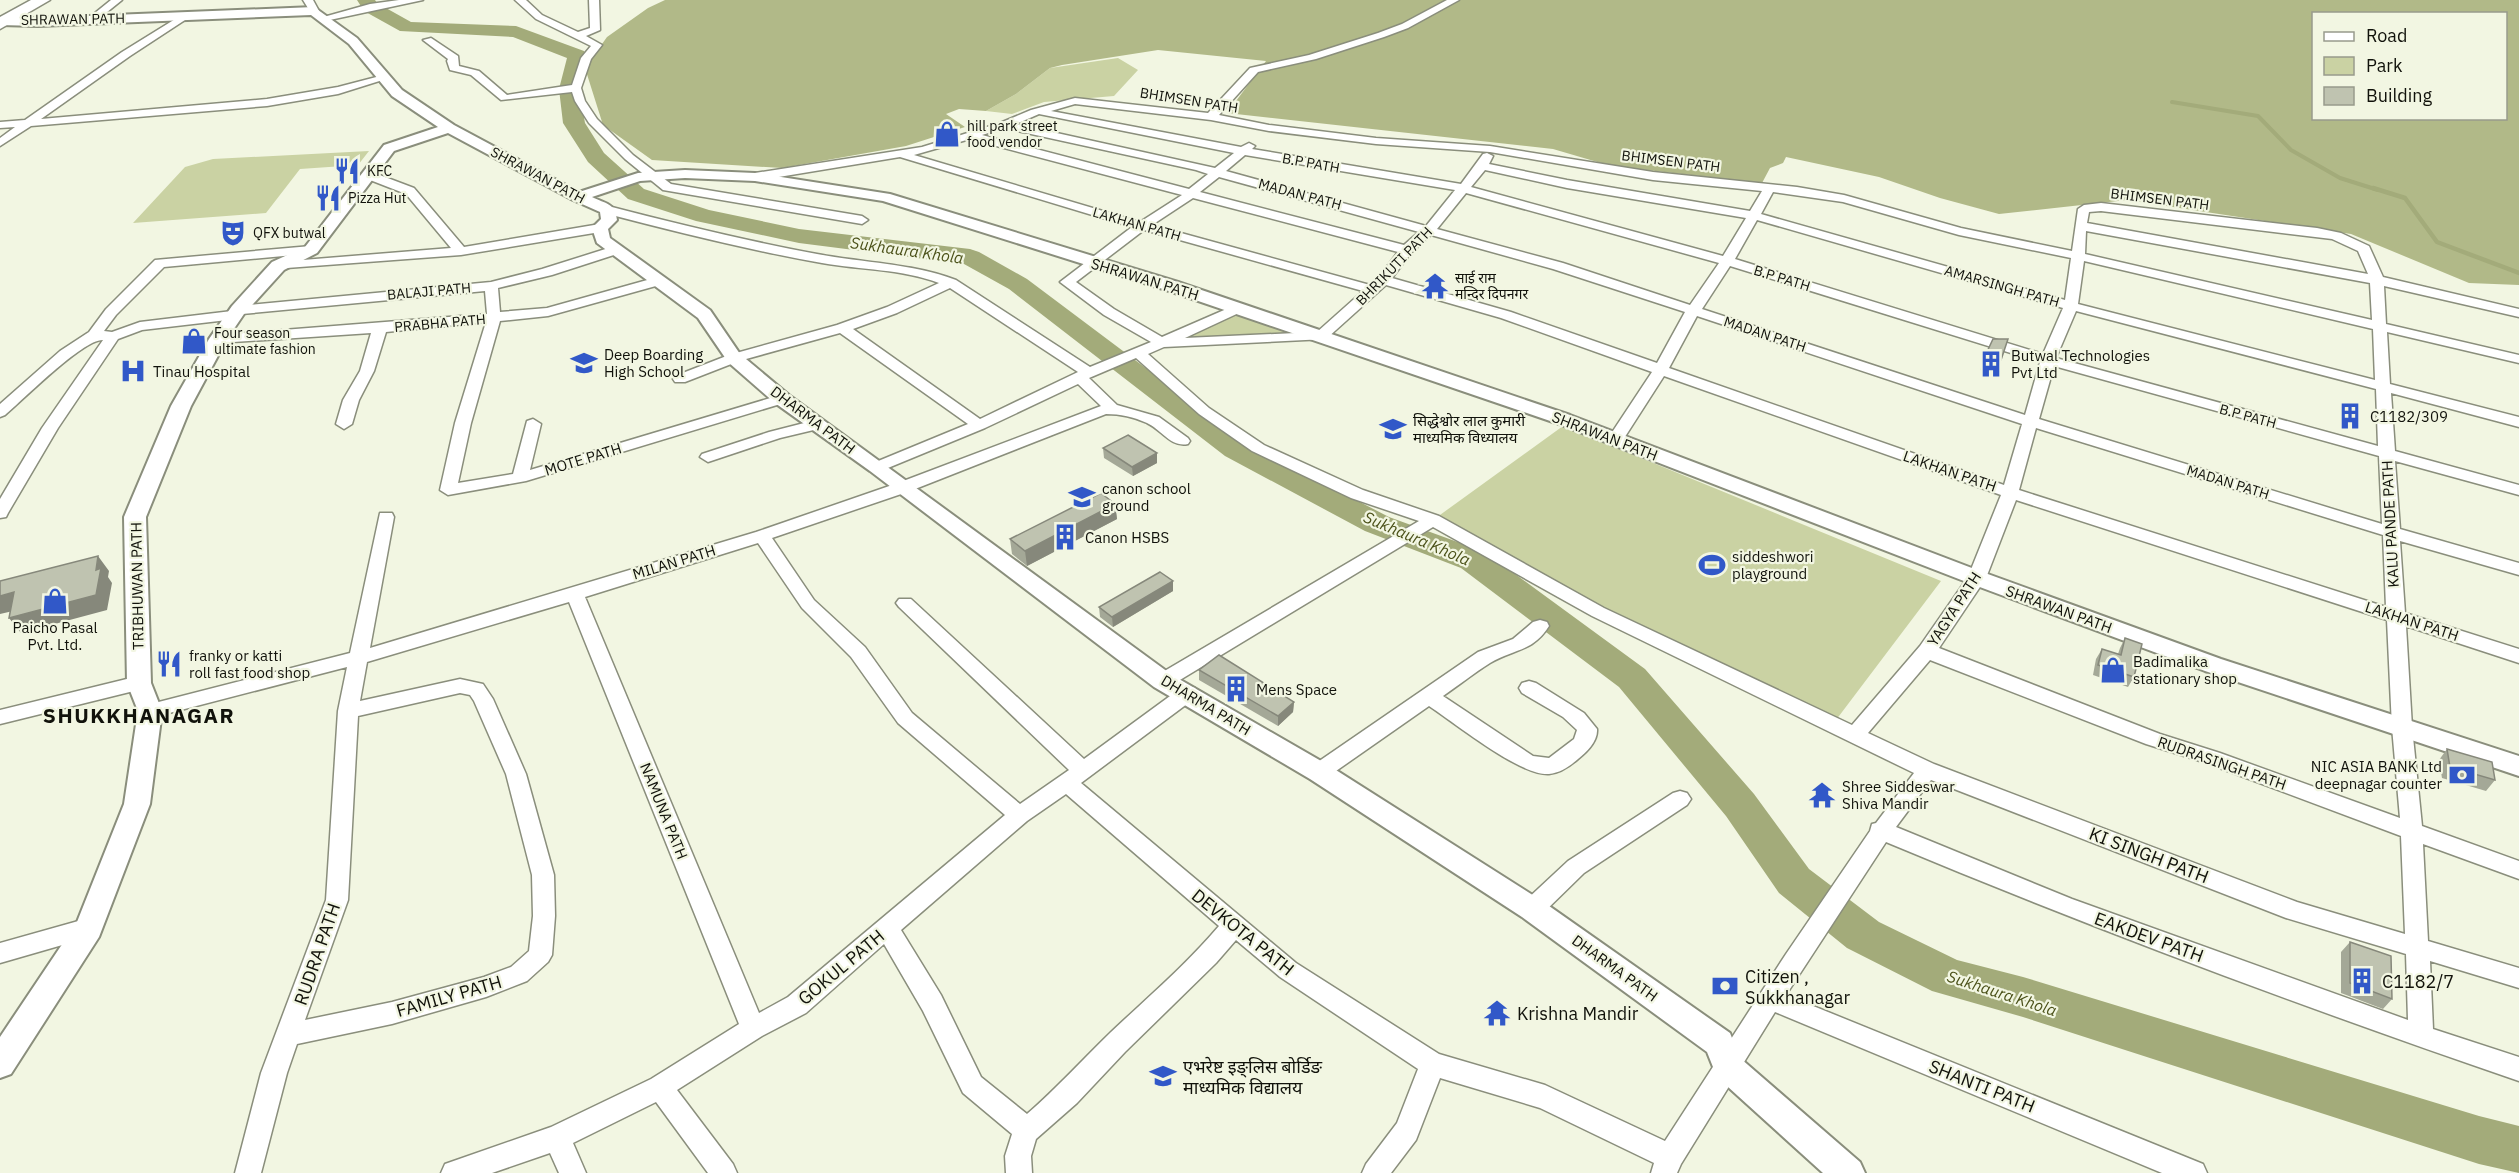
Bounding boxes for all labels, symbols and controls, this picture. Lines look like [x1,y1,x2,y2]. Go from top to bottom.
street label: SHRAWAN PATH [21,9,125,29]
legend [2312,12,2507,120]
text: Road [2366,24,2407,47]
text: Park [2366,54,2403,77]
street label: BHIMSEN PATH [1139,83,1239,117]
text: Building [2366,84,2433,107]
place label: hill park street food vendor [967,117,1058,151]
shop icon: hill park street food vendor [932,119,962,149]
street label: SHRAWAN PATH [488,143,588,207]
street label: BHIMSEN PATH [1621,146,1721,176]
street label: B.P PATH [1281,149,1341,177]
restaurant icon: KFC [332,156,362,186]
place label: KFC [367,162,392,180]
street label: MADAN PATH [1256,174,1344,214]
restaurant icon: Pizza Hut [313,183,343,213]
street label: BHIMSEN PATH [2110,184,2210,214]
place label: Pizza Hut [348,189,407,207]
street label: LAKHAN PATH [1091,203,1183,245]
theatre icon: QFX butwal [218,218,248,248]
street label: BHRIKUTI PATH [1352,223,1436,309]
place label: QFX butwal [253,224,326,242]
water label: Sukhaura Khola [849,232,965,268]
street label: SHRAWAN PATH [1089,254,1201,304]
street label: B.P PATH [1751,261,1813,295]
street label: AMARSINGH PATH [1942,261,2062,311]
place label: साई राम मन्दिर दिपनगर [1455,269,1528,303]
temple icon: साई राम मन्दिर दिपनगर [1420,271,1450,301]
street label: BALAJI PATH [386,278,472,304]
street label: PRABHA PATH [394,310,486,336]
street label: MADAN PATH [1722,312,1808,356]
place label: Four season ultimate fashion [214,324,316,358]
shop icon: Four season ultimate fashion [179,326,209,356]
place label: Deep Boarding High School [604,345,703,381]
place label: Butwal Technologies Pvt Ltd [2011,346,2150,382]
school or university icon: Deep Boarding High School [569,348,599,378]
building icon: Butwal Technologies Pvt Ltd [1976,349,2006,379]
hospital icon: Tinau Hospital [118,356,148,386]
place label: Tinau Hospital [153,362,250,381]
street label: DHARMA PATH [767,382,859,458]
street label: B.P PATH [2217,400,2279,432]
building icon: C1182/309 [2335,401,2365,431]
street label: SHRAWAN PATH [1549,407,1661,465]
place label: C1182/309 [2370,407,2448,426]
place label: सिद्धेश्वोर लाल कुमारी माध्यमिक विध्यालय [1413,411,1526,447]
school or university icon: सिद्धेश्वोर लाल कुमारी माध्यमिक विध्यालय [1378,414,1408,444]
street label: MOTE PATH [542,438,624,480]
street label: LAKHAN PATH [1901,446,1999,496]
street label: KALU PANDE PATH [2377,460,2403,588]
street label: MADAN PATH [2184,461,2272,503]
place label: canon school ground [1102,479,1191,515]
school or university icon: canon school ground [1067,482,1097,512]
water label: Sukhaura Khola [1361,507,1473,569]
street label: TRIBHUWAN PATH [126,522,148,650]
building icon: Canon HSBS [1050,522,1080,552]
place label: Canon HSBS [1085,528,1169,547]
street label: MILAN PATH [630,540,718,584]
place label: siddeshwori playground [1732,547,1814,583]
sports icon: siddeshwori playground [1697,550,1727,580]
street label: YAGYA PATH [1923,568,1985,650]
street label: SHRAWAN PATH [2003,581,2115,637]
shop icon: Paicho Pasal Pvt. Ltd. [40,586,70,616]
street label: LAKHAN PATH [2363,597,2461,645]
place label: Paicho Pasal Pvt. Ltd. [12,618,98,654]
place label: franky or katti roll fast food shop [189,646,310,682]
restaurant icon: franky or katti roll fast food shop [154,649,184,679]
place label: Badimalika stationary shop [2133,652,2237,688]
shop icon: Badimalika stationary shop [2098,655,2128,685]
street label: DHARMA PATH [1158,671,1254,739]
building icon: Mens Space [1221,674,1251,704]
place label: Mens Space [1256,680,1337,699]
district label: SHUKKHANAGAR [43,701,235,729]
street label: RUDRASINGH PATH [2155,732,2289,794]
place label: NIC ASIA BANK Ltd deepnagar counter [2311,757,2442,793]
street label: NAMUNA PATH [636,760,692,862]
bank icon: NIC ASIA BANK Ltd deepnagar counter [2447,760,2477,790]
place label: Shree Siddeswar Shiva Mandir [1842,777,1955,813]
temple icon: Shree Siddeswar Shiva Mandir [1807,780,1837,810]
street label: KI SINGH PATH [2086,822,2212,888]
street label: DEVKOTA PATH [1187,884,1299,980]
street label: RUDRA PATH [289,900,345,1008]
street label: EAKDEV PATH [2091,907,2207,967]
street label: GOKUL PATH [793,924,889,1010]
street label: DHARMA PATH [1568,930,1662,1006]
place label: Citizen , Sukkhanagar [1745,965,1850,1009]
water label: Sukhaura Khola [1945,966,2059,1020]
building icon: C1182/7 [2347,966,2377,996]
street label: FAMILY PATH [394,970,504,1022]
place label: C1182/7 [2382,970,2454,993]
bank icon: Citizen , Sukkhanagar [1710,971,1740,1001]
temple icon: Krishna Mandir [1482,998,1512,1028]
place label: Krishna Mandir [1517,1002,1639,1025]
street label: SHANTI PATH [1926,1054,2038,1118]
place label: एभरेष्ट इङ्लिस बोर्डिङ माध्यमिक विद्यालय [1183,1055,1323,1099]
school or university icon: एभरेष्ट इङ्लिस बोर्डिङ माध्यमिक विद्यालय [1148,1061,1178,1091]

